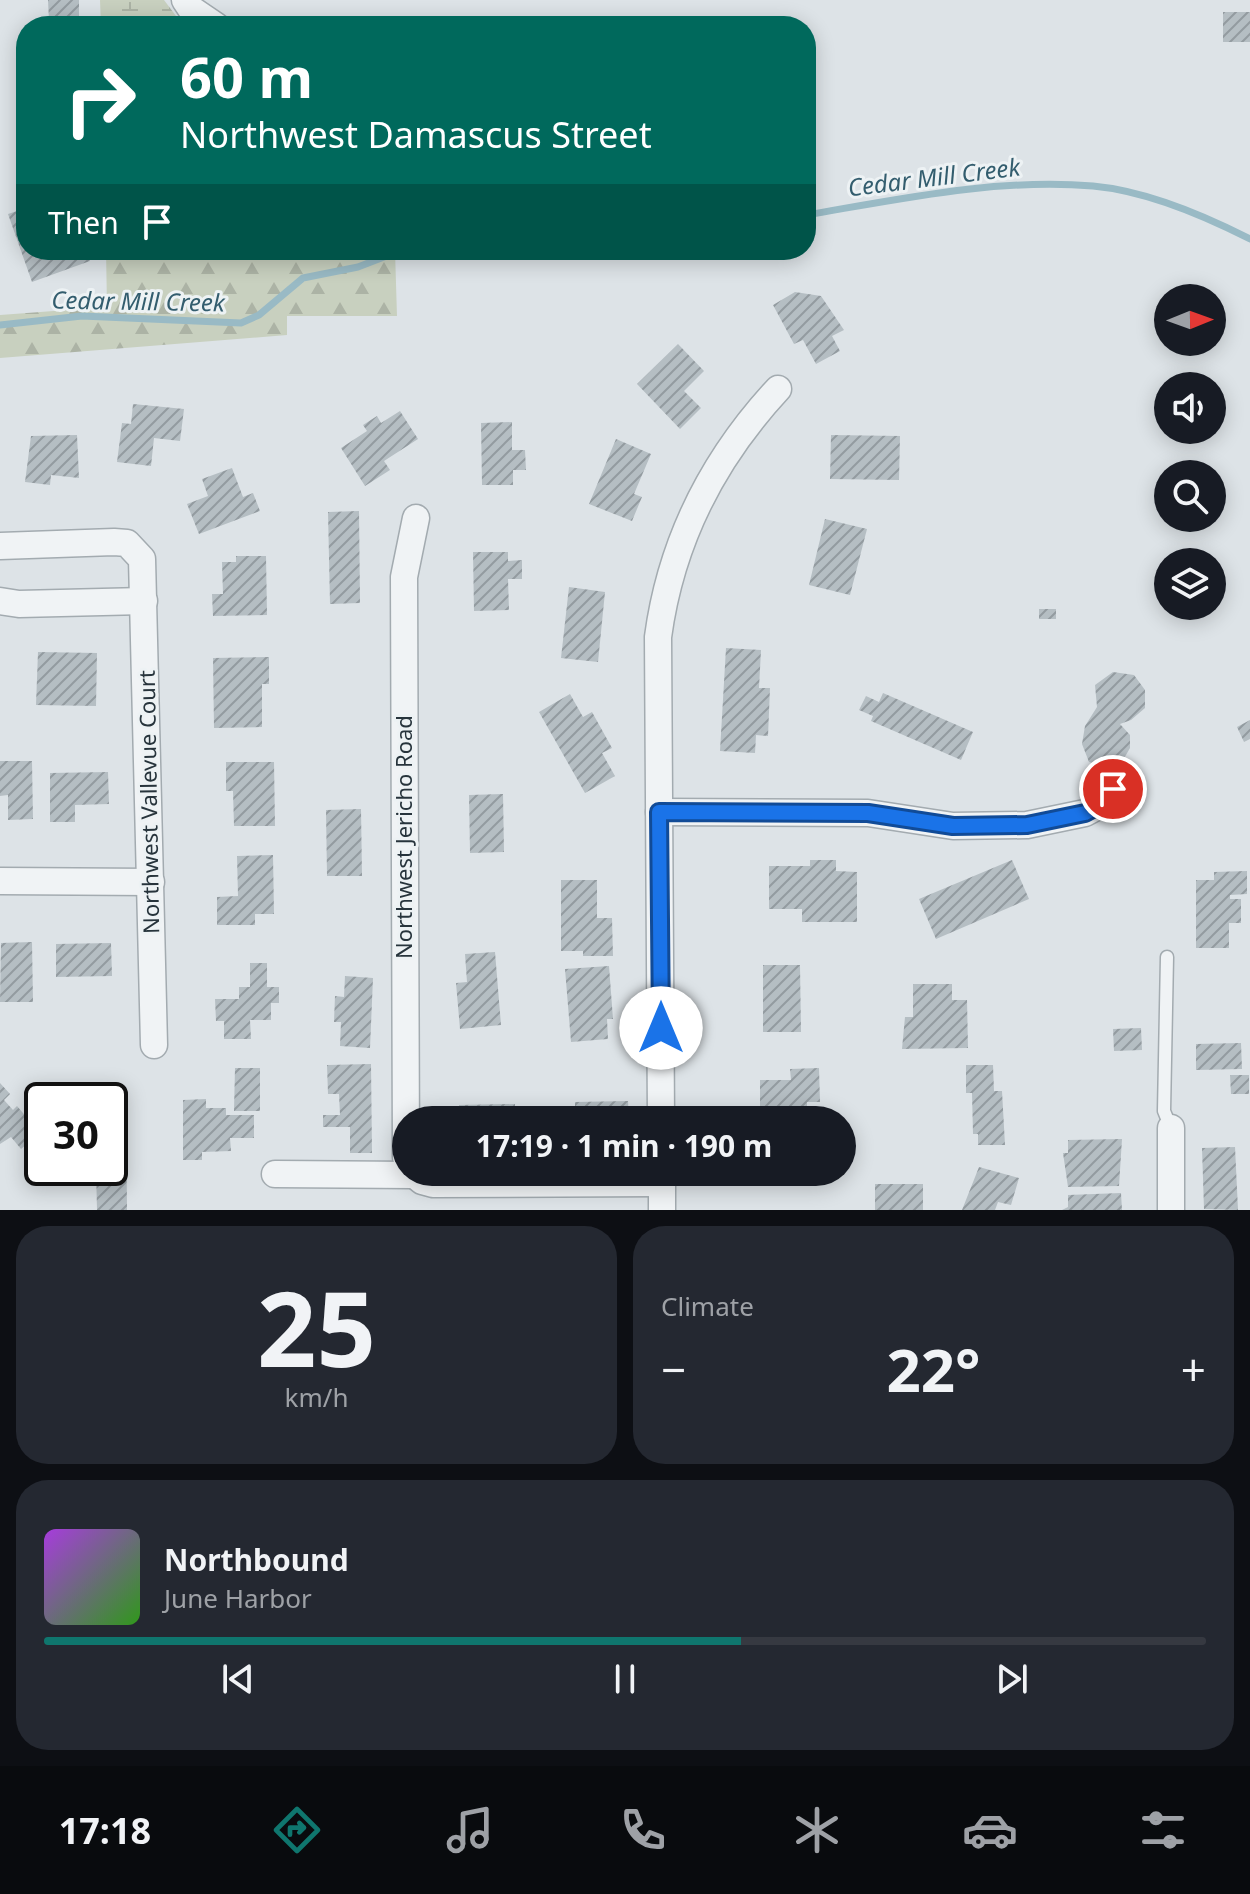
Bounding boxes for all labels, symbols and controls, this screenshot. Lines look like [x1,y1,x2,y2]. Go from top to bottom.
text: 60 m [180,38,313,114]
icon: right [48,48,152,152]
text: Northwest Damascus Street [180,110,652,159]
water label: Cedar Mill Creek [846,149,1023,203]
icon: arrive [135,200,179,244]
text: Then [48,202,119,243]
water label: Cedar Mill Creek [51,282,226,319]
north arrow [1154,284,1226,356]
map controls [1154,284,1226,620]
button: sound [1154,372,1226,444]
button: search [1154,460,1226,532]
button: layers [1154,548,1226,620]
street label: Northwest Vallevue Court [131,670,165,934]
street label: Northwest Jericho Road [388,715,418,959]
pin [1079,755,1147,823]
icon: arrive [1091,767,1135,811]
position arrow [619,986,703,1070]
speed limit sign: 30 [24,1082,128,1186]
text: 17:19 · 1 min · 190 m [476,1125,772,1166]
text: 25 [257,1256,376,1397]
text: Climate [661,1288,754,1324]
text: 22° [886,1328,981,1410]
text: − [661,1339,686,1399]
text: + [1181,1339,1206,1399]
text: km/h [285,1379,348,1415]
text: Northbound [164,1539,349,1580]
text: June Harbor [164,1580,312,1616]
icon: previous [216,1657,260,1701]
icon: pause [603,1657,647,1701]
icon: next [990,1657,1034,1701]
icon: directions [269,1802,325,1858]
icon: music [442,1802,498,1858]
icon: phone [615,1802,671,1858]
icon: climate [789,1802,845,1858]
icon: car [962,1802,1018,1858]
icon: filters [1135,1802,1191,1858]
text: 17:18 [59,1806,151,1855]

